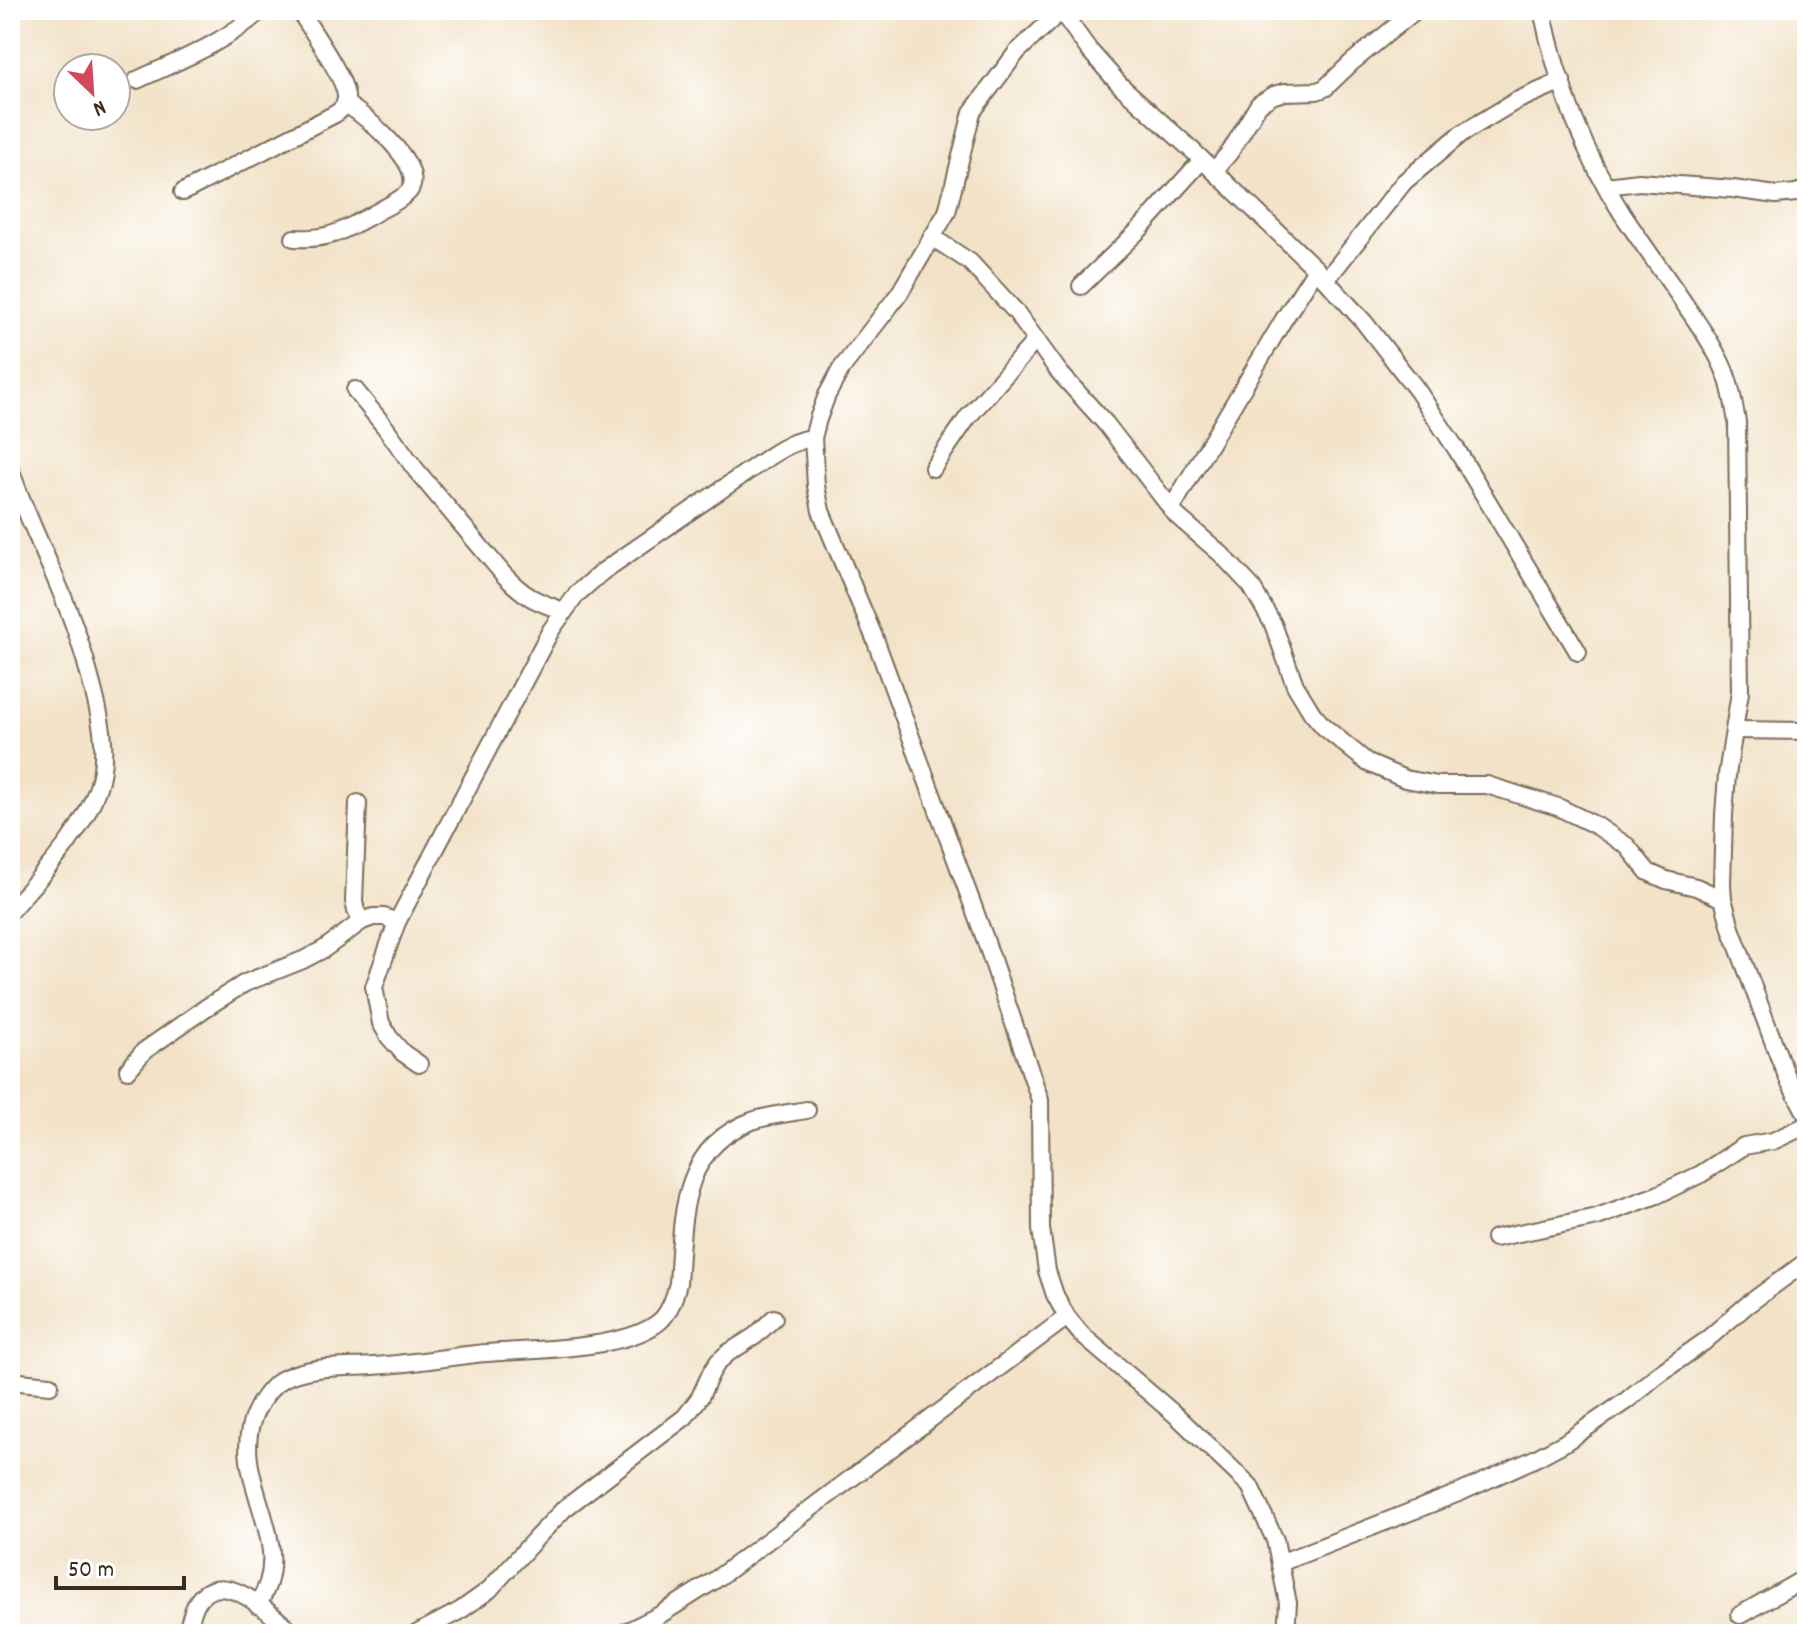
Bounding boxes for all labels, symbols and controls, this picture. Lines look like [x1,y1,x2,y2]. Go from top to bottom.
north arrow [52,52,132,132]
text: N [87,91,110,123]
scale bar [56,1540,184,1590]
text: 50 m [68,1554,114,1588]

